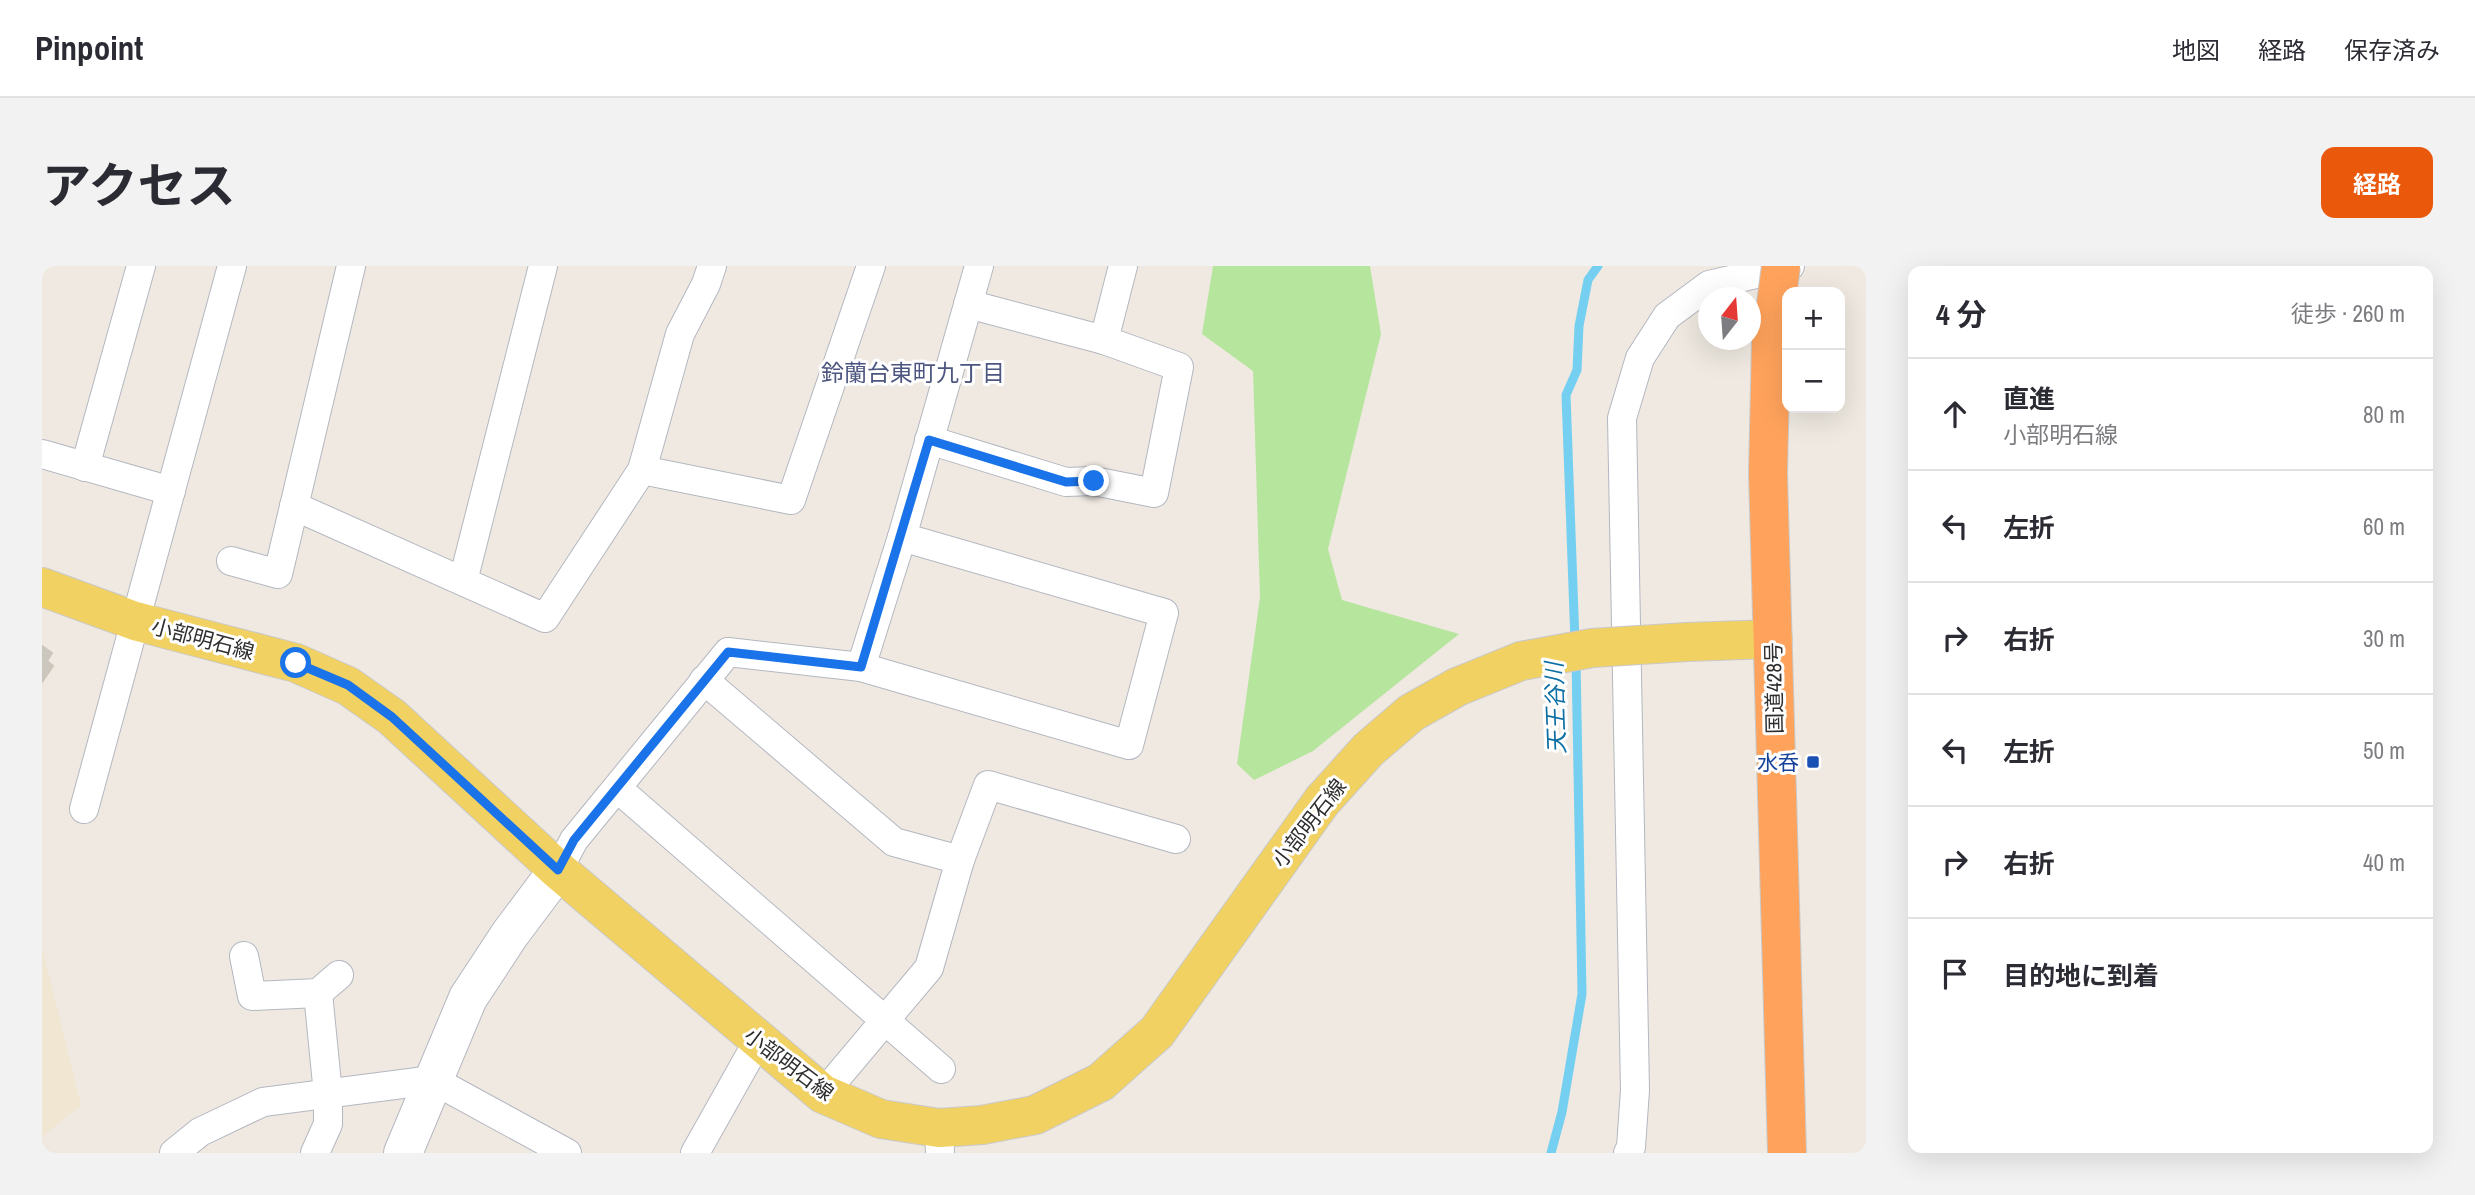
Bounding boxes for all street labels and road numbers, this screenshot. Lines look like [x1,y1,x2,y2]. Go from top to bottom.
street label: 小部明石線 [149,611,257,667]
street label: 国道428号 [1759,642,1789,734]
street label: 小部明石線 [1265,773,1353,873]
street label: 小部明石線 [738,1021,840,1107]

